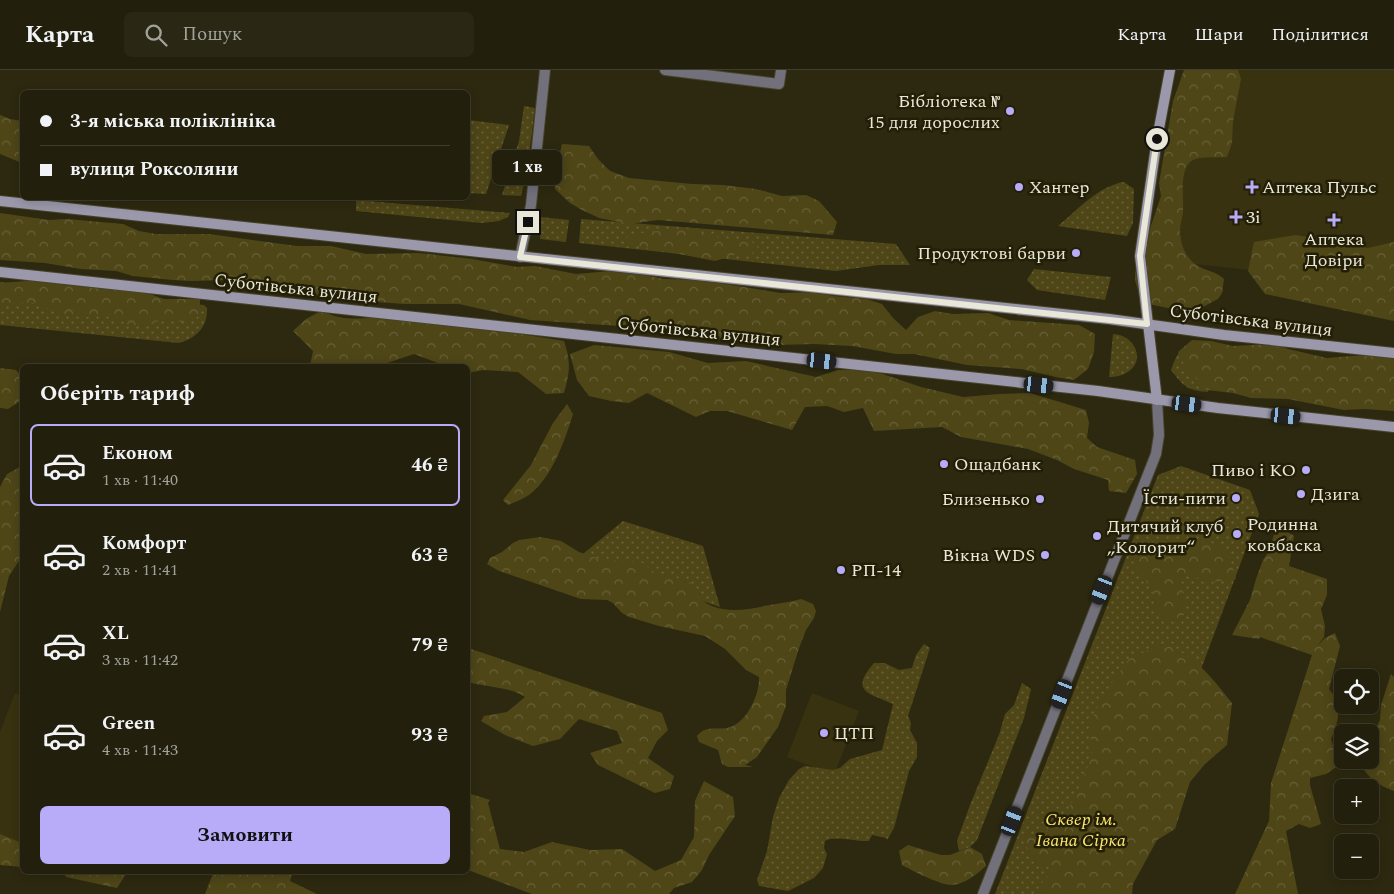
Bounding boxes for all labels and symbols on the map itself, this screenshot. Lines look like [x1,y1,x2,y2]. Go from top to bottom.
place label: Бібліотека № 15 для дорослих [866,88,1001,136]
marker: Бібліотека № 15 для дорослих [1004,105,1016,117]
route start [1146,128,1168,150]
callout: 1 хв [493,150,563,184]
place label: Хантер [1029,174,1090,201]
place label: Аптека Пульс [1262,174,1377,201]
marker: Хантер [1013,181,1025,193]
marker: Аптека Пульс [1246,181,1258,193]
place label: 3і [1246,204,1261,231]
route end [517,211,539,233]
marker: 3і [1230,211,1242,223]
marker: Аптека Довіри [1328,214,1340,226]
place label: Аптека Довіри [1304,226,1364,274]
place label: Продуктові барви [917,240,1066,267]
marker: Продуктові барви [1070,247,1082,259]
street label: Суботівська вулиця [213,267,379,310]
street label: Суботівська вулиця [1168,297,1334,344]
street label: Суботівська вулиця [616,310,782,353]
car [806,352,837,370]
car [1023,376,1054,394]
car [1171,395,1202,413]
car [1270,407,1301,425]
place label: Ощадбанк [954,451,1041,478]
place label: Пиво і КО [1211,457,1296,484]
marker: Ощадбанк [938,458,950,470]
marker: Пиво і КО [1300,464,1312,476]
place label: Дзига [1311,481,1360,508]
place label: Їсти-пити [1143,485,1226,512]
place label: Близенько [942,486,1030,513]
marker: Дзига [1295,488,1307,500]
marker: Їсти-пити [1230,492,1242,504]
marker: Близенько [1034,493,1046,505]
place label: Родинна ковбаска [1247,511,1322,559]
place label: Дитячий клуб „Колорит“ [1107,513,1223,561]
marker: Родинна ковбаска [1231,528,1243,540]
marker: Дитячий клуб „Колорит“ [1091,530,1103,542]
place label: Вікна WDS [942,542,1035,569]
marker: Вікна WDS [1039,549,1051,561]
place label: РП-14 [851,557,901,584]
marker: РП-14 [835,564,847,576]
car [1089,573,1114,607]
car [1049,677,1074,711]
place label: ЦТП [834,720,874,747]
marker: ЦТП [818,727,830,739]
car [999,804,1024,838]
park label: Сквер ім. Івана Сірка [1036,806,1126,854]

